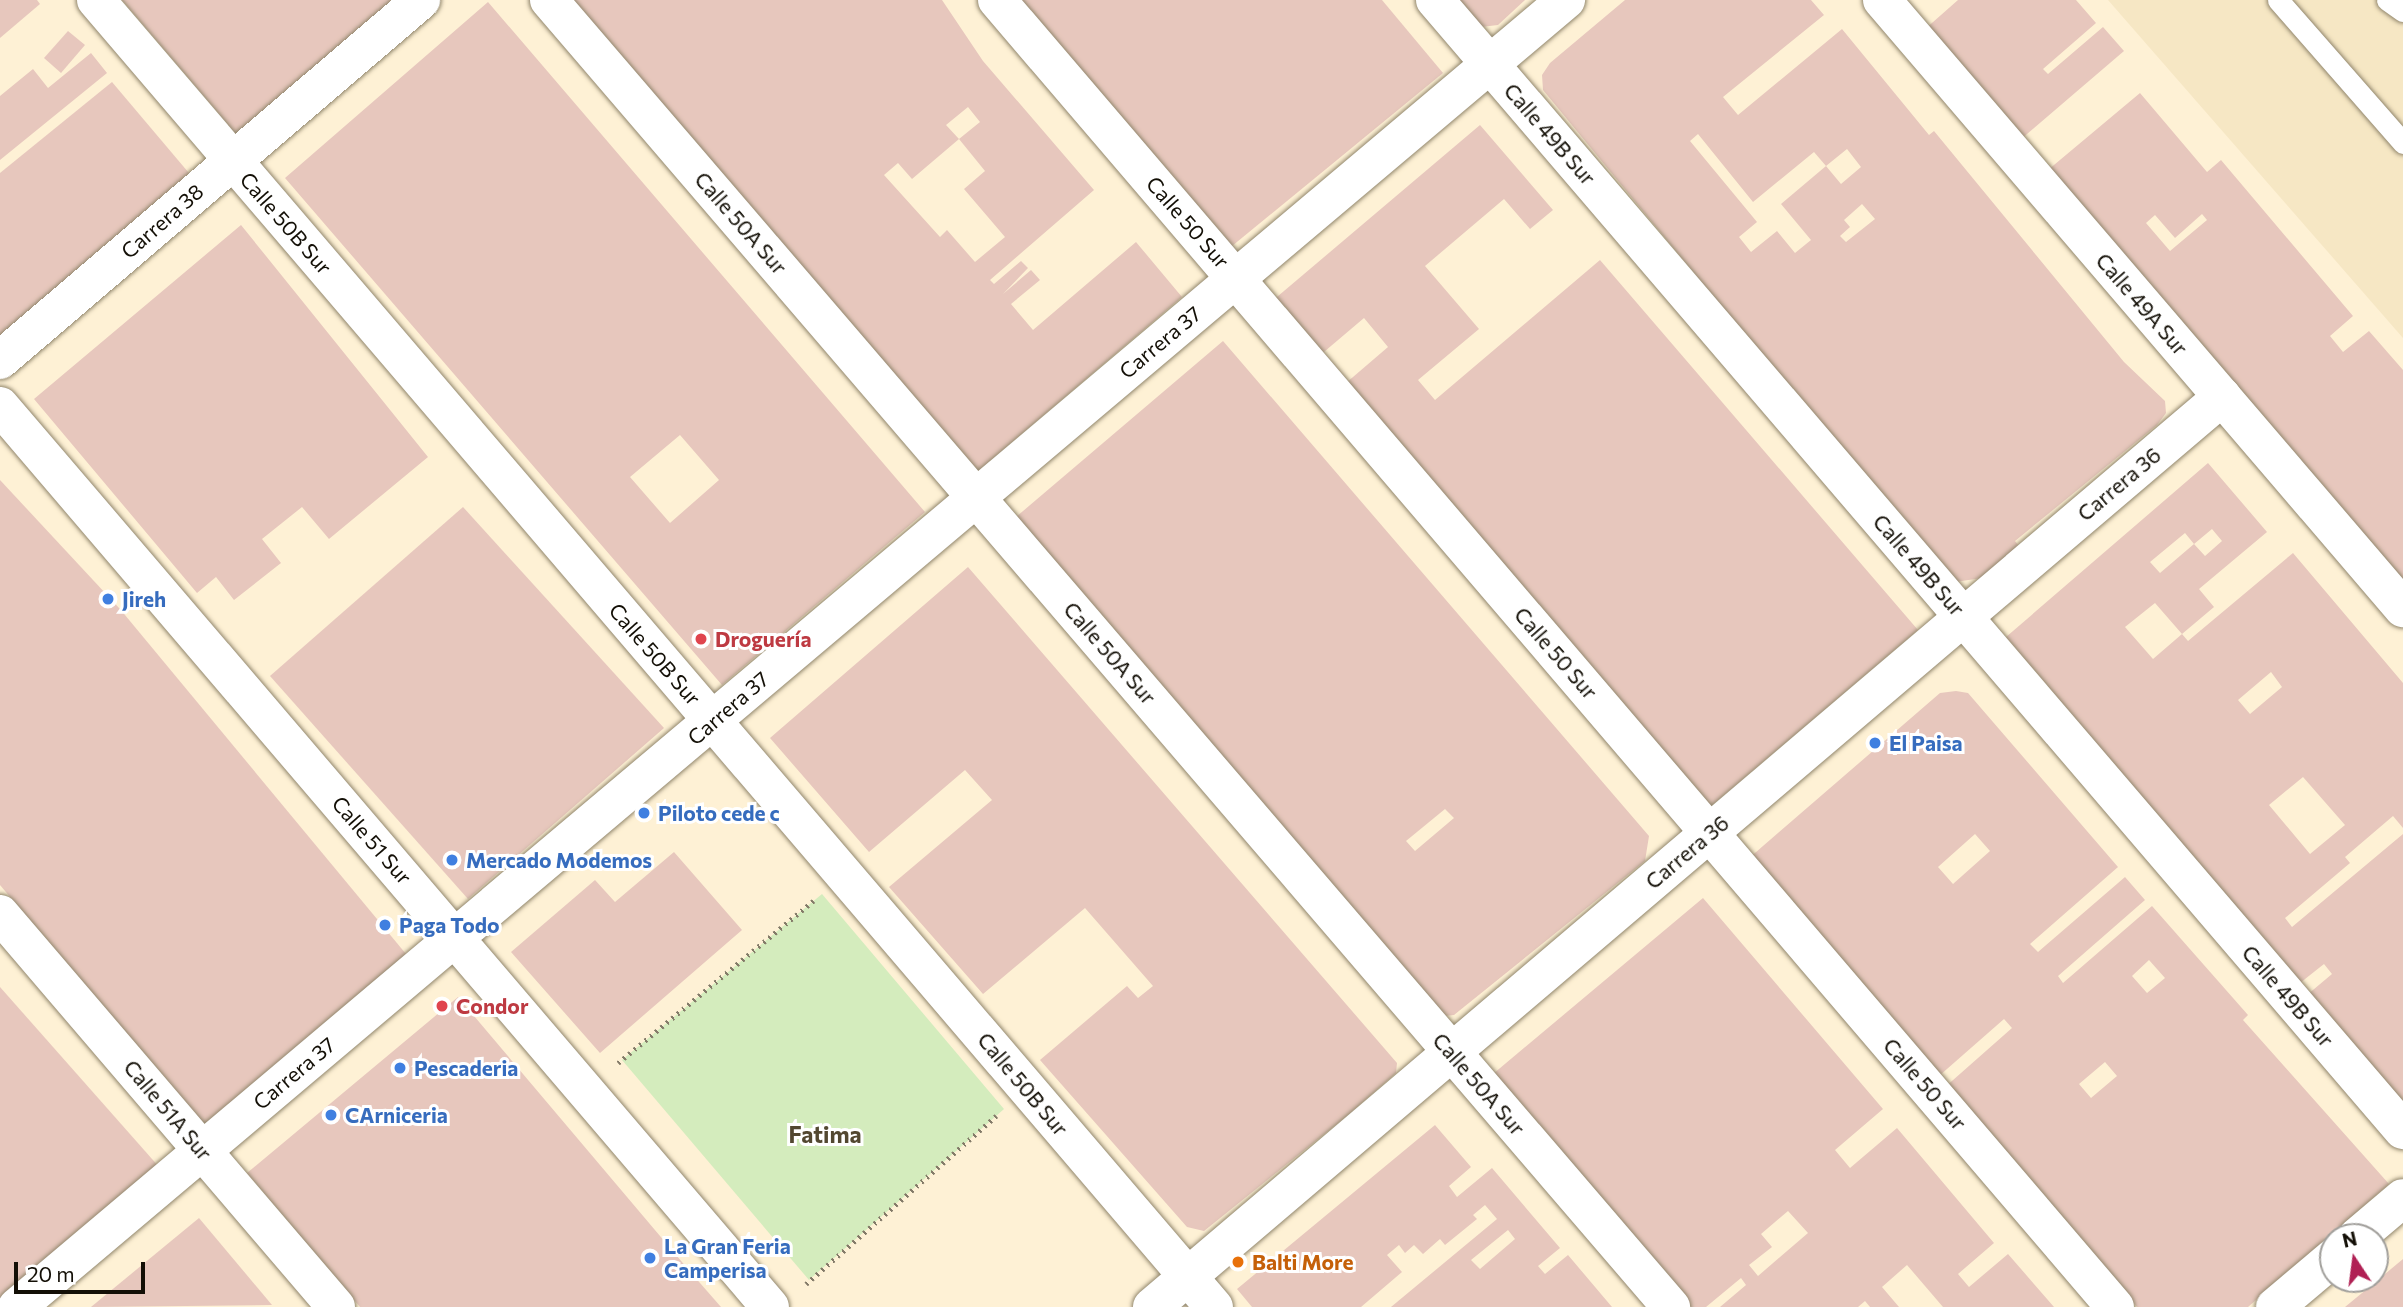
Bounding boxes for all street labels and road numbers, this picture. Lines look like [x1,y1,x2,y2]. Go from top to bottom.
street label: Calle 49B Sur [1499,78,1601,190]
street label: Calle 50B Sur [235,167,337,279]
street label: Calle 50A Sur [690,167,792,279]
street label: Calle 50 Sur [1141,171,1235,273]
street label: Carrera 38 [116,178,208,264]
street label: Calle 49A Sur [2091,248,2193,360]
street label: Carrera 37 [1114,301,1206,383]
street label: Carrera 36 [2072,442,2166,526]
street label: Calle 49B Sur [1868,509,1970,621]
street label: Calle 50A Sur [1059,597,1161,709]
street label: Calle 50B Sur [604,598,706,710]
street label: Calle 50 Sur [1509,602,1603,704]
street label: Carrera 37 [682,666,774,750]
street label: Calle 51 Sur [327,791,417,889]
street label: Carrera 36 [1640,810,1734,894]
street label: Calle 49B Sur [2237,940,2339,1052]
street label: Calle 50B Sur [973,1027,1073,1141]
street label: Calle 50A Sur [1428,1028,1530,1140]
street label: Carrera 37 [248,1032,340,1114]
street label: Calle 50 Sur [1878,1033,1972,1135]
street label: Calle 51A Sur [119,1055,217,1165]

